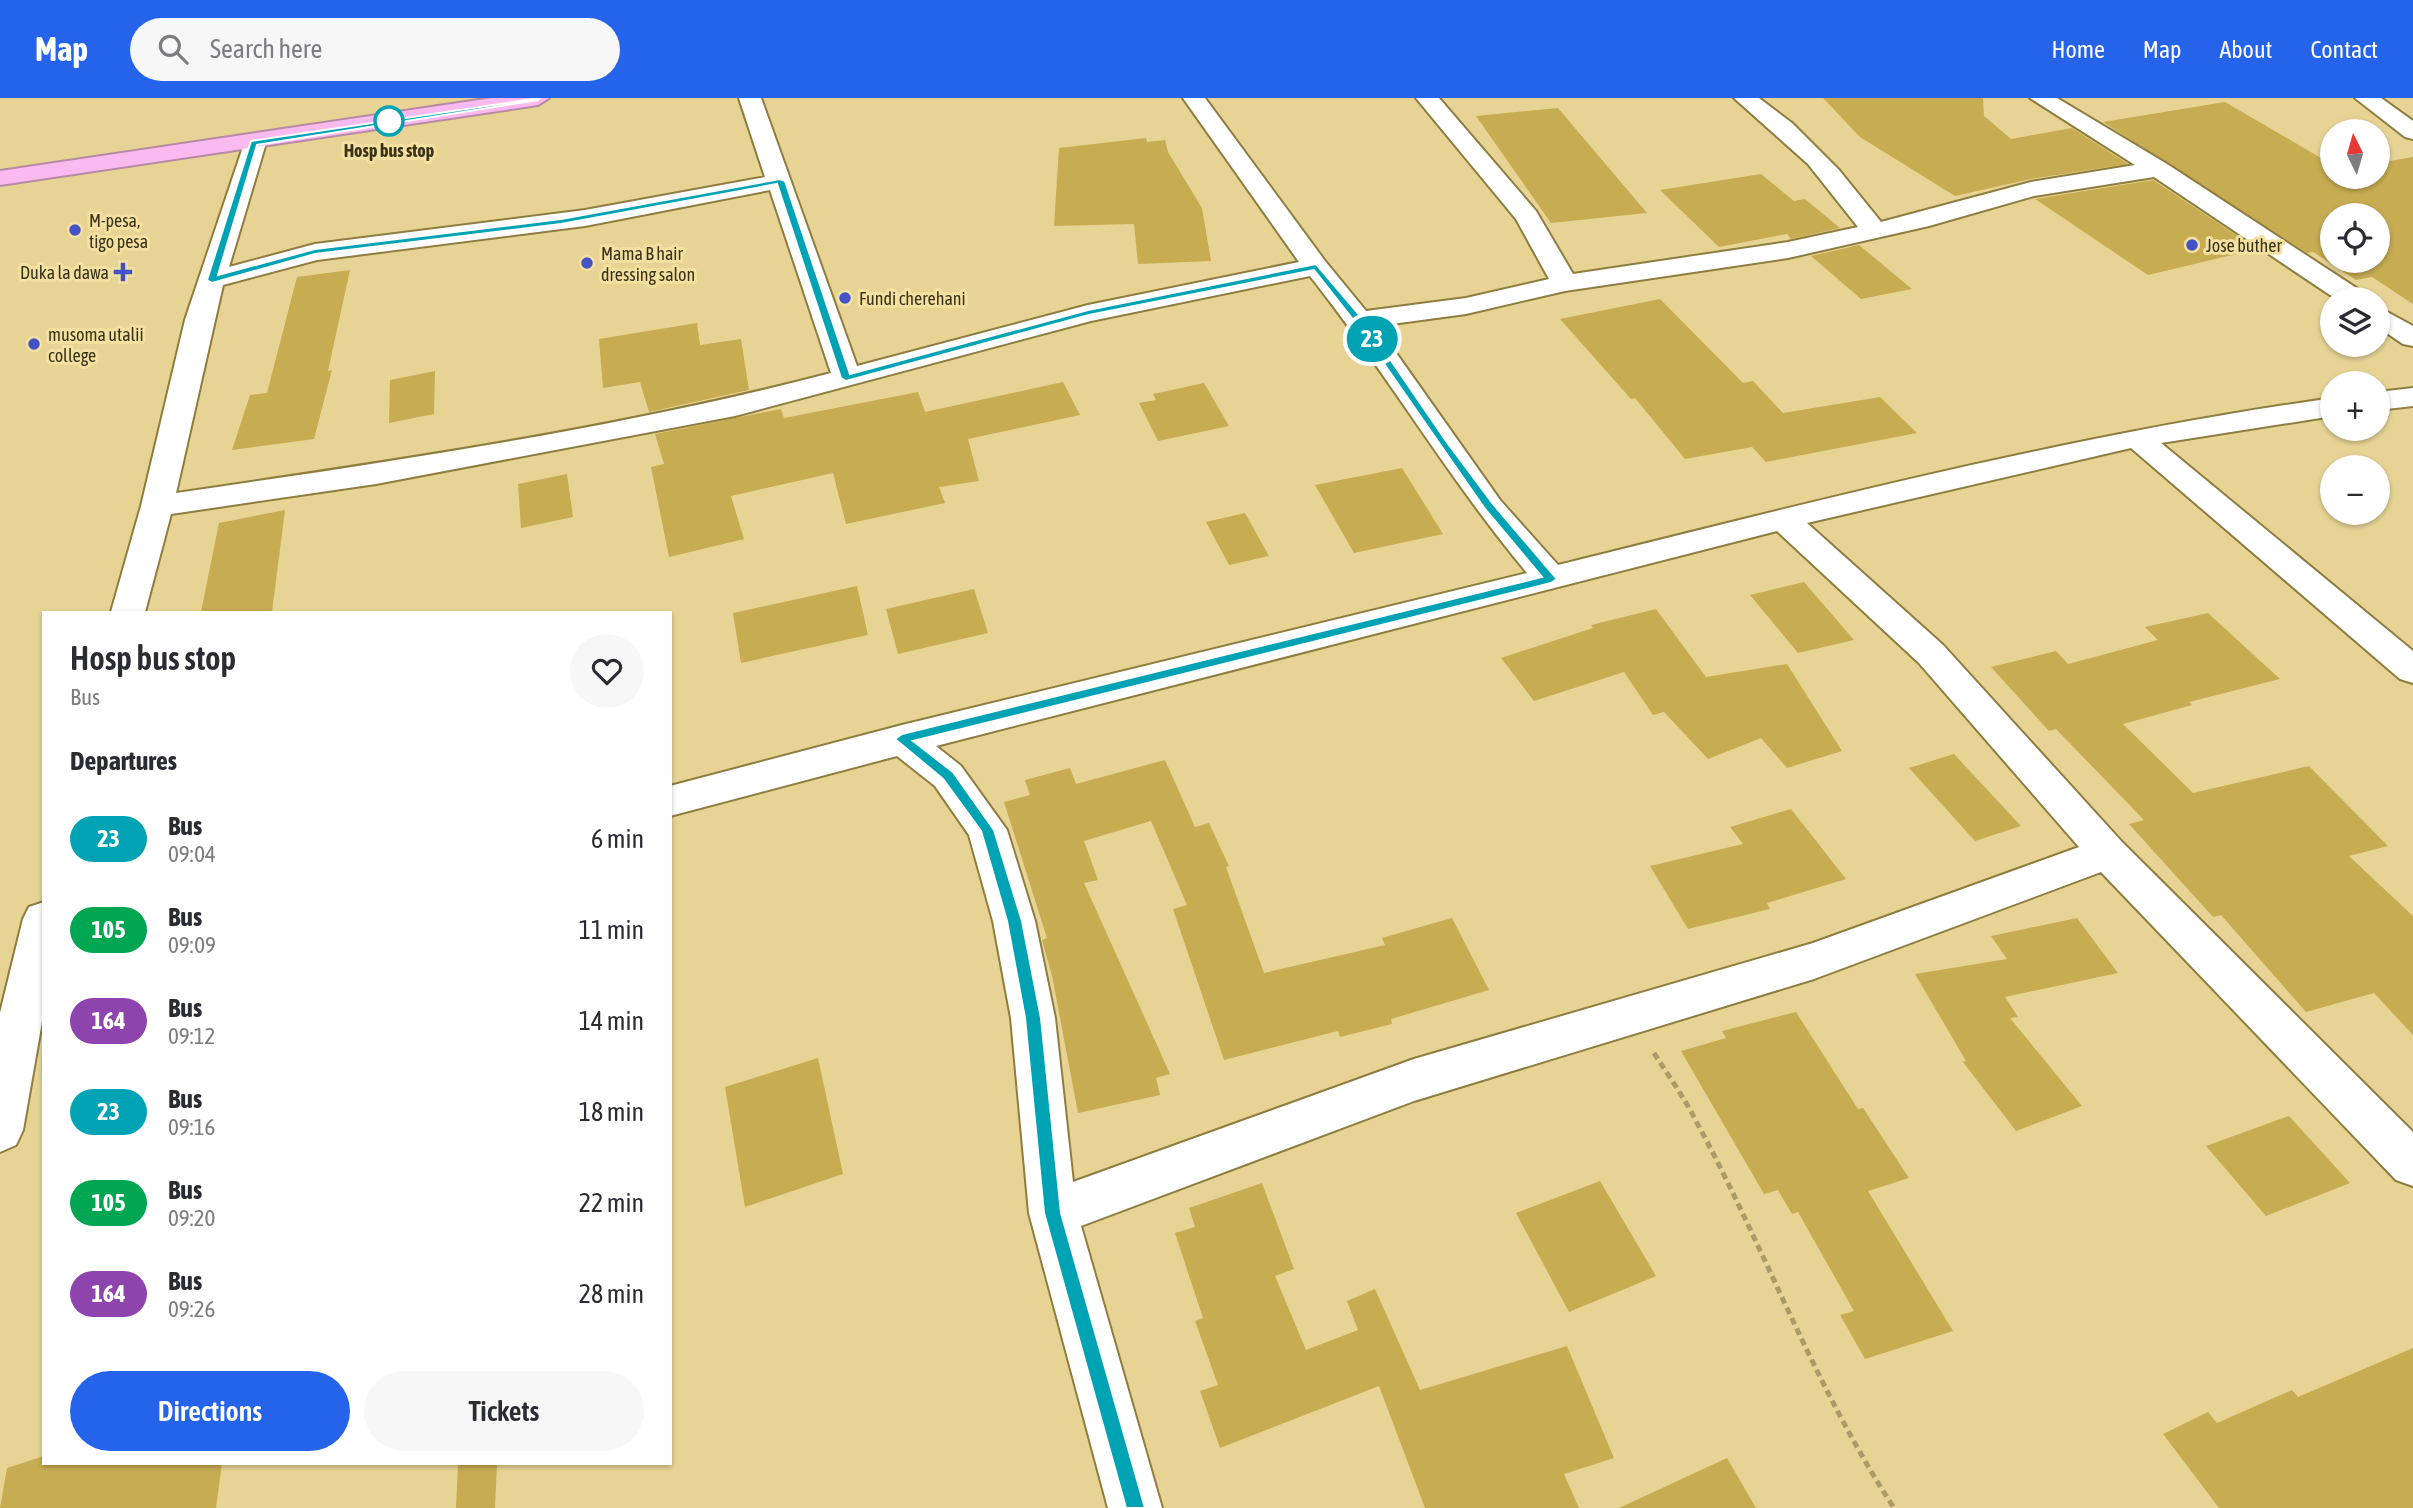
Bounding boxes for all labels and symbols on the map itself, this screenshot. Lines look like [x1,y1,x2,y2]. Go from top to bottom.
marker: Hosp bus stop [374,106,404,136]
north arrow [2320,119,2390,189]
place label: Hosp bus stop [344,140,434,161]
place label: M-pesa, tigo pesa [89,210,148,252]
marker: M-pesa, tigo pesa [67,222,83,238]
place label: Jose buther [2206,235,2283,256]
marker: Jose buther [2184,237,2200,253]
place label: Mama B hair dressing salon [601,243,695,285]
marker: Mama B hair dressing salon [579,255,595,271]
place label: Duka la dawa [20,262,109,283]
marker: Duka la dawa [115,264,131,280]
place label: Fundi cherehani [859,288,966,309]
marker: Fundi cherehani [837,290,853,306]
line badge: 23 [1340,316,1404,362]
place label: musoma utalii college [48,324,144,366]
marker: musoma utalii college [26,336,42,352]

